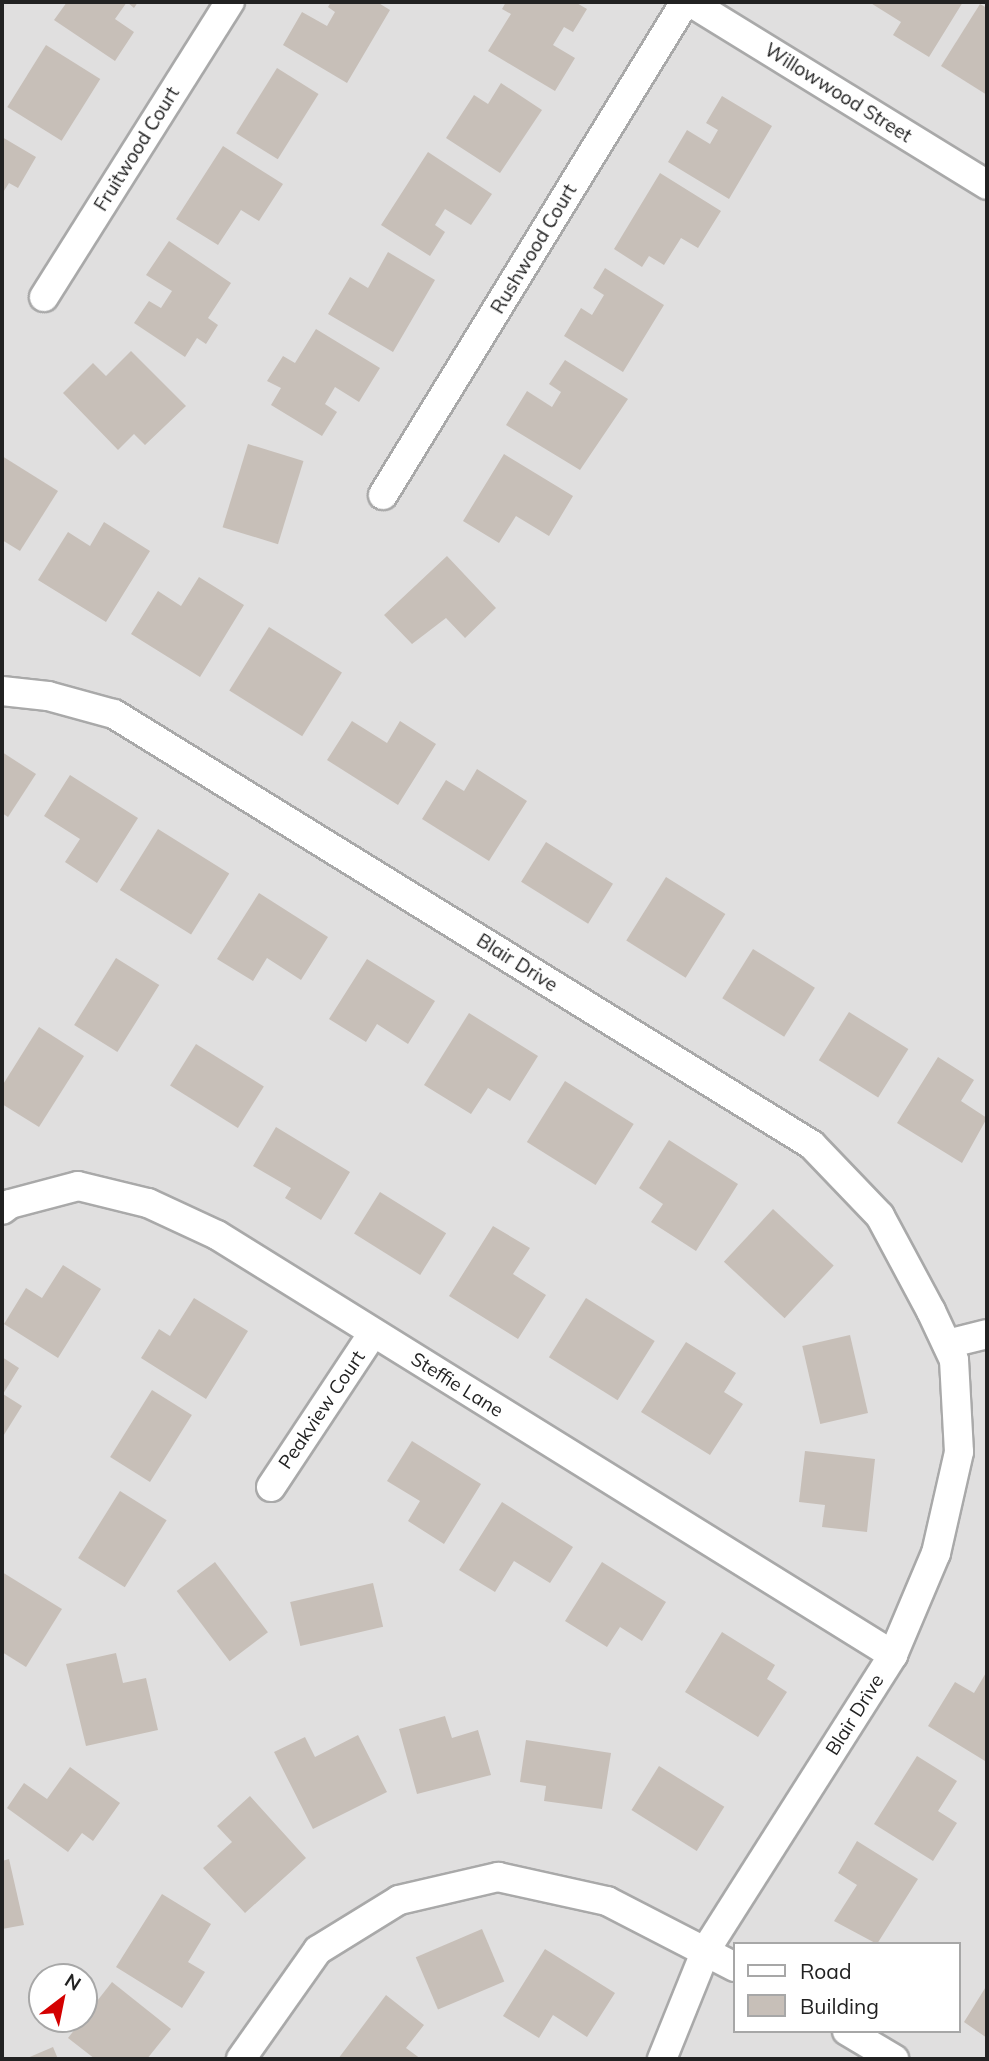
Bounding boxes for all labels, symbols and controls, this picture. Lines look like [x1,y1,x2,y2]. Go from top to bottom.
street label: Willowwood Street [760,39,916,147]
street label: Fruitwood Court [90,83,184,215]
street label: Rushwood Court [486,180,582,318]
street label: Blair Drive [472,929,562,997]
street label: Peakview Court [274,1347,370,1473]
street label: Steffie Lane [407,1348,507,1422]
street label: Blair Drive [821,1670,889,1760]
legend [734,1942,961,2033]
text: Road [800,1958,851,1984]
north arrow [28,1963,98,2033]
text: N [61,1968,86,1996]
text: Building [800,1993,879,2019]

